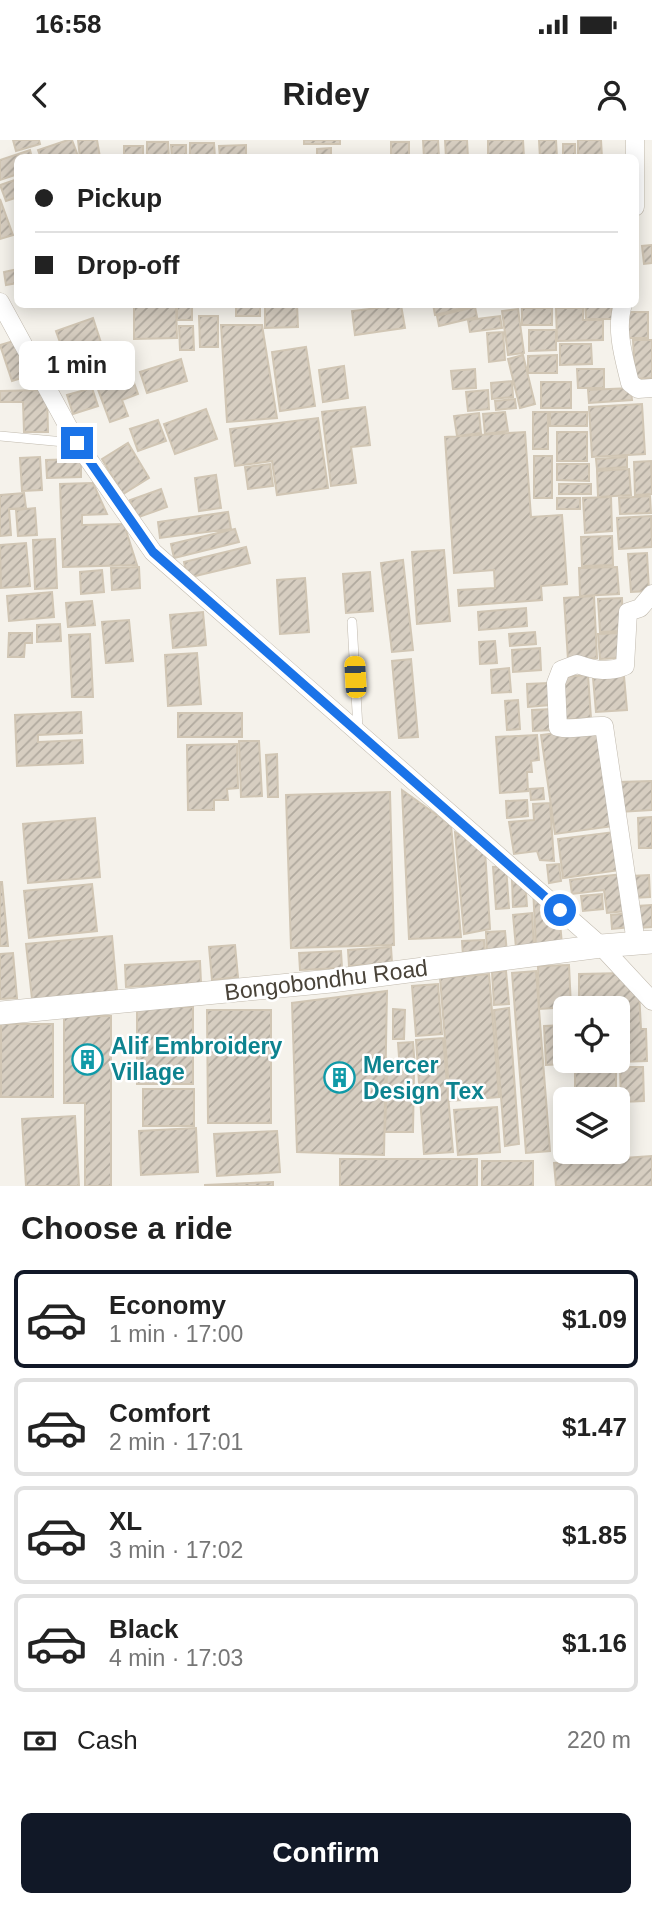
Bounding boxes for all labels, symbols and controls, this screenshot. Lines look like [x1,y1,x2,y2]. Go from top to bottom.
text: 16:58 [35,9,102,39]
icon: back [21,76,59,114]
text: Ridey [282,76,370,112]
icon: person [593,76,631,114]
text: Pickup [77,183,162,213]
text: Drop-off [77,250,180,280]
callout: 1 min [19,342,135,390]
text: 1 min [47,352,107,378]
route end [61,427,93,459]
car [344,655,367,699]
route start [544,894,576,926]
street label: Bongobondhu Road [223,955,429,1005]
map controls [553,996,630,1164]
button: locate [553,996,630,1073]
place label: Alif Embroidery Village [111,1033,282,1085]
building icon: Alif Embroidery Village [71,1042,105,1076]
place label: Mercer Design Tex [363,1052,484,1104]
building icon: Mercer Design Tex [323,1061,357,1095]
button: layers [553,1087,630,1164]
text: Choose a ride [21,1210,233,1246]
icon: car [25,1288,88,1351]
text: Economy [109,1290,226,1320]
text: $1.09 [562,1304,627,1334]
text: 1 min · 17:00 [109,1321,243,1347]
icon: car [25,1396,88,1459]
text: Comfort [109,1398,210,1428]
text: $1.47 [562,1412,627,1442]
text: 2 min · 17:01 [109,1429,243,1455]
icon: car [25,1504,88,1567]
text: XL [109,1506,142,1536]
text: $1.85 [562,1520,627,1550]
text: 3 min · 17:02 [109,1537,243,1563]
icon: car [25,1612,88,1675]
text: Black [109,1614,178,1644]
text: $1.16 [562,1628,627,1658]
text: 4 min · 17:03 [109,1645,243,1671]
icon: cash [21,1722,59,1760]
text: Cash [77,1725,138,1755]
text: 220 m [567,1727,631,1753]
button: Confirm [21,1813,631,1893]

